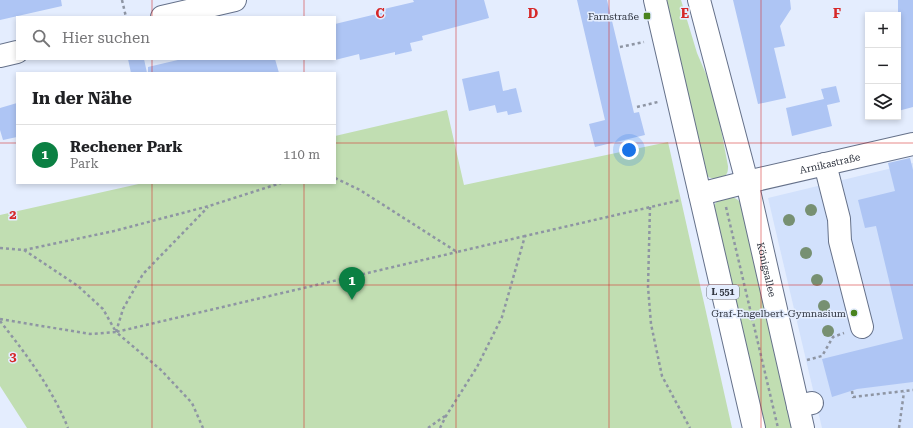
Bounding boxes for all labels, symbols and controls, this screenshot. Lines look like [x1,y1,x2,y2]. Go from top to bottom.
text: C [375,6,385,21]
text: D [528,6,538,21]
text: E [681,6,689,21]
text: F [833,6,841,21]
place label: Farnstraße [588,11,640,22]
marker: Farnstraße [642,11,652,21]
map controls [865,12,901,120]
button: + [865,12,901,48]
search box [16,16,336,60]
icon: search [30,27,52,49]
text: Hier suchen [62,29,150,47]
button: − [865,48,901,84]
button: layers [865,84,901,120]
text: In der Nähe [32,88,132,108]
text: Rechener Park [70,138,183,156]
your location [619,140,639,160]
text: 1 [41,147,49,162]
text: 110 m [283,147,320,162]
street label: Arnikastraße [799,151,862,176]
text: Park [70,156,99,171]
text: 2 [9,207,17,222]
street label: Königsallee [755,241,778,299]
pin: 1 [339,267,365,300]
road number: L 551 [707,285,739,299]
place label: Graf-Engelbert-Gymnasium [711,308,846,319]
marker: Graf-Engelbert-Gymnasium [849,308,859,318]
text: 3 [9,349,17,364]

